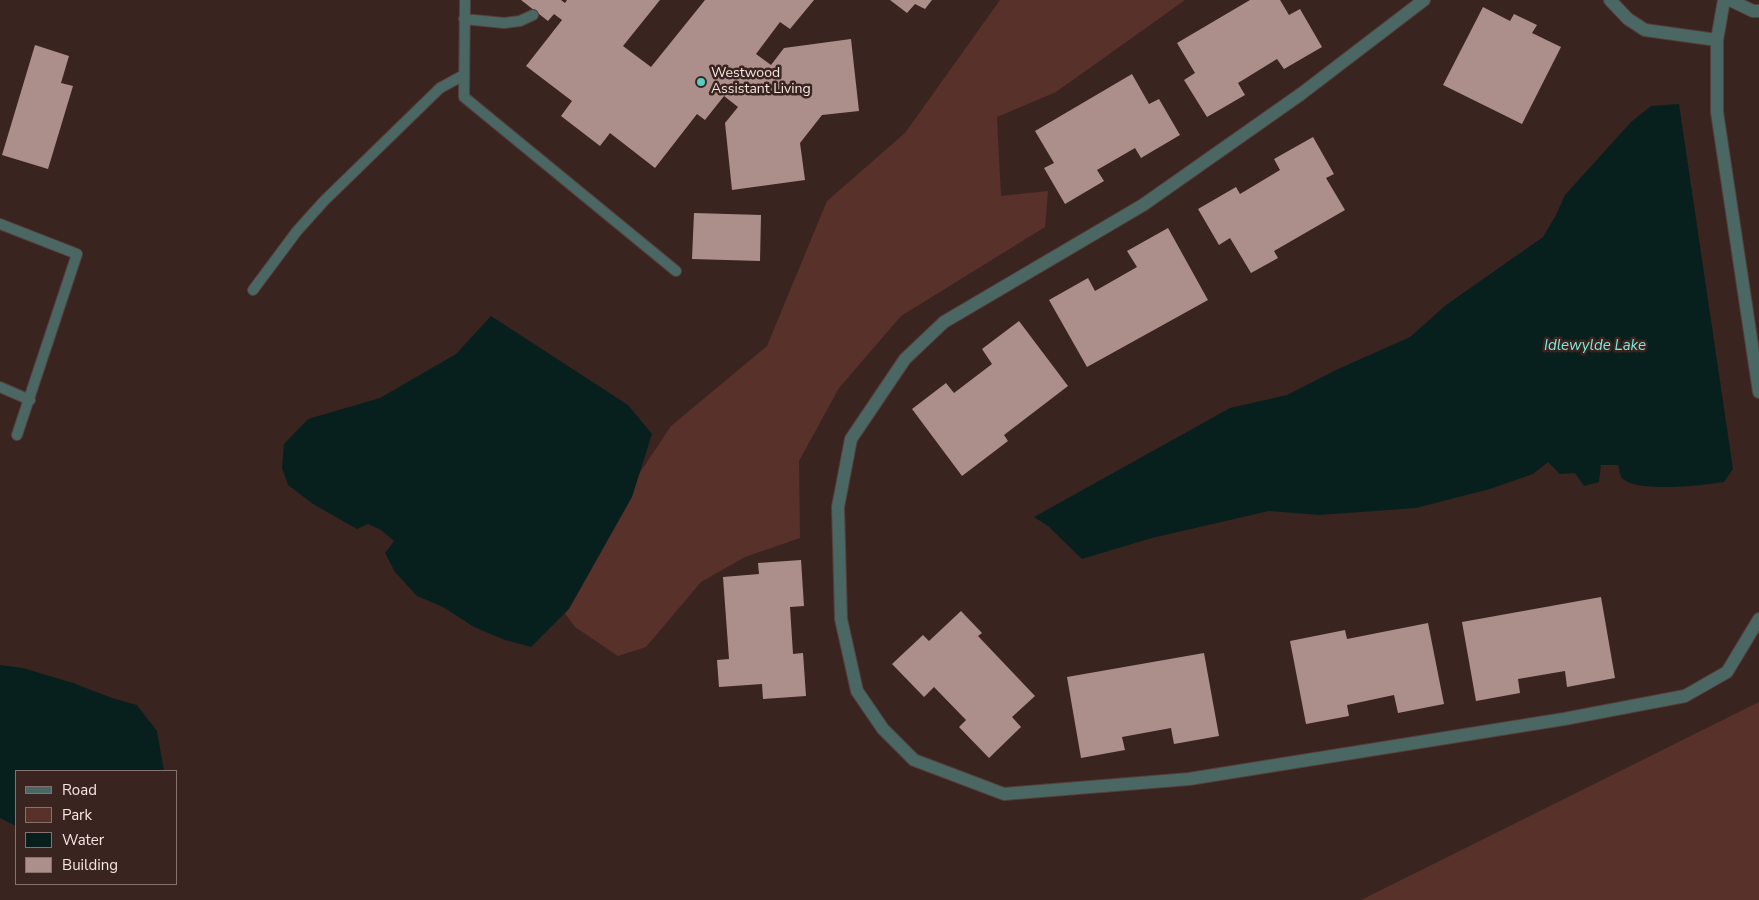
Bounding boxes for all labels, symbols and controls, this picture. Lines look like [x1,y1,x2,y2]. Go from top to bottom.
place label: Westwood Assistant Living [711,66,811,98]
marker: Westwood Assistant Living [695,76,707,88]
water label: Idlewylde Lake [1544,337,1646,355]
legend [15,770,178,885]
text: Road [62,780,97,800]
text: Park [62,805,92,825]
text: Water [62,830,104,850]
text: Building [62,855,118,875]

